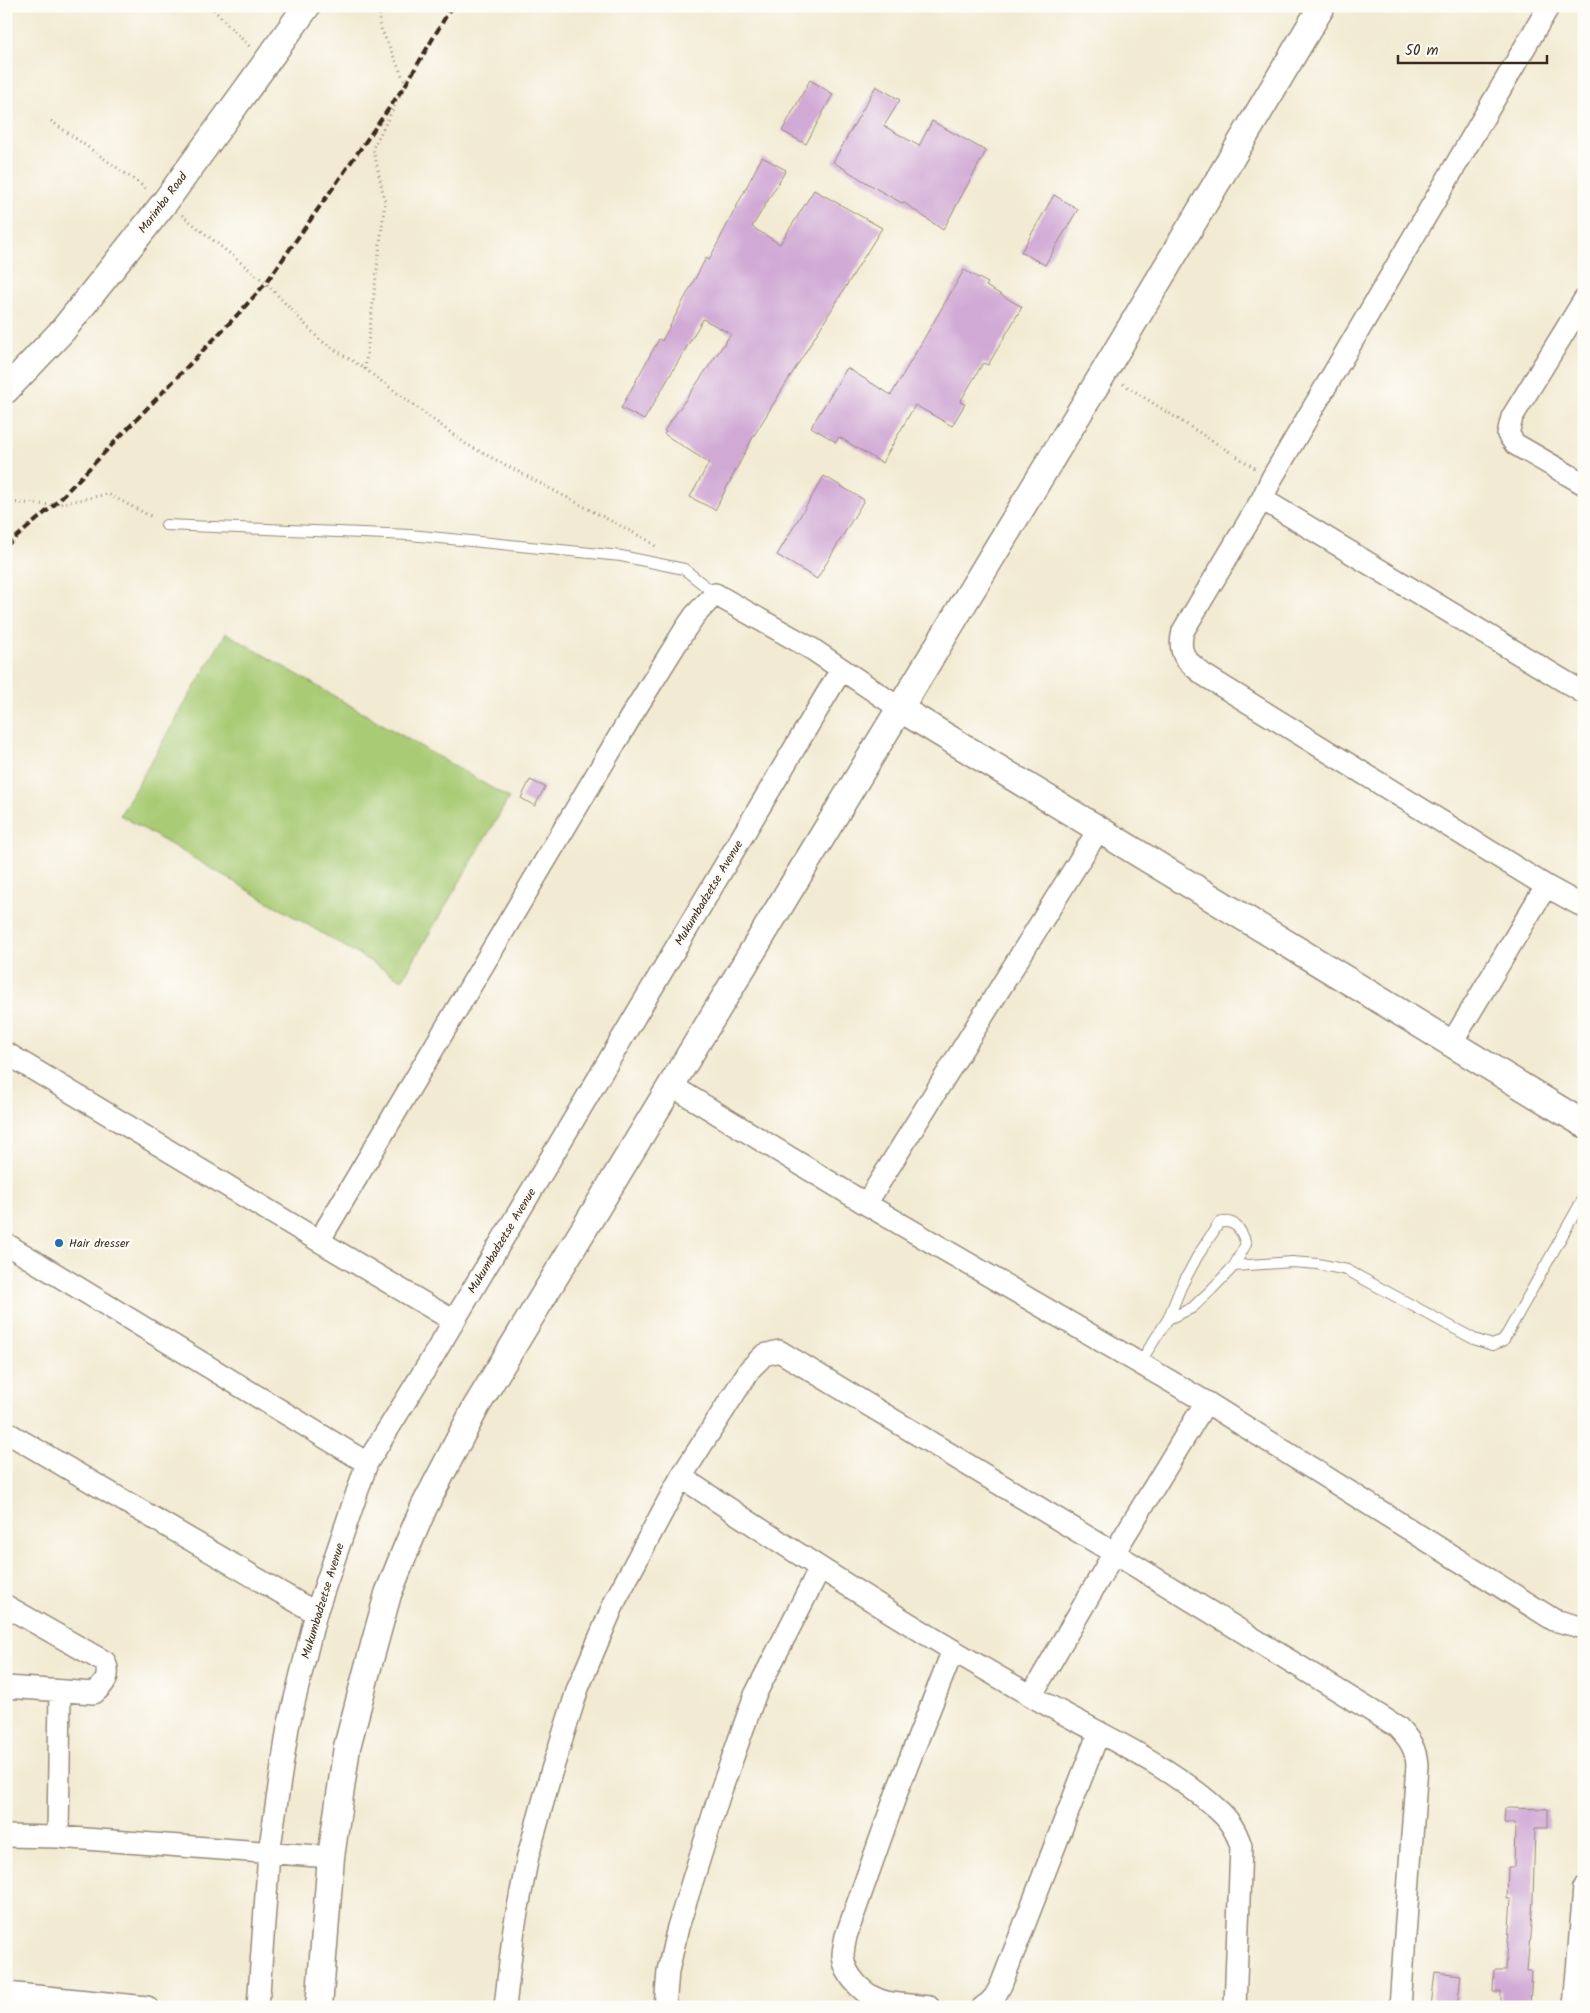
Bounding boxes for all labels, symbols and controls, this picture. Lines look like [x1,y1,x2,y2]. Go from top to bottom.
scale bar [1398,32,1546,64]
text: 50 m [1405,39,1439,63]
street label: Marimba Road [134,168,193,238]
street label: Mukumbadzetse Avenue [670,836,748,949]
street label: Mukumbadzetse Avenue [463,1184,541,1297]
place label: Hair dresser [69,1234,130,1253]
marker: Hair dresser [53,1237,65,1249]
street label: Mukumbadzetse Avenue [296,1540,350,1661]

